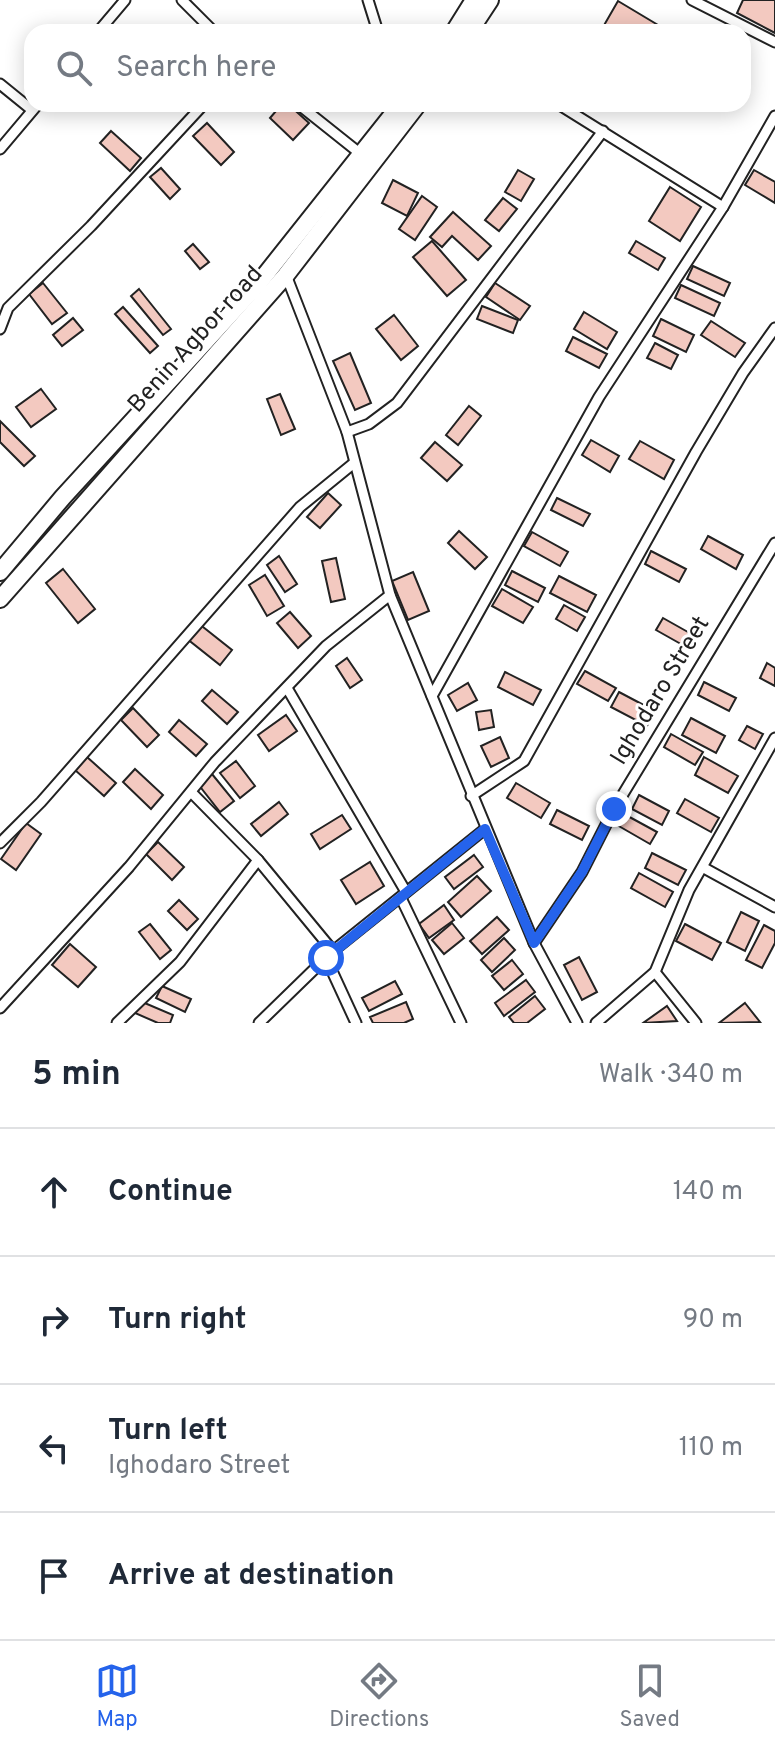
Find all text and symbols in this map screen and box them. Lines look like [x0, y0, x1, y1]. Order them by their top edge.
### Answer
search box [24, 24, 751, 112]
icon: search [52, 46, 96, 90]
text: Search here [116, 50, 276, 87]
street label: Benin Agbor road [122, 260, 270, 420]
street label: Ighodaro Street [605, 611, 717, 771]
route end [596, 791, 632, 827]
route start [308, 940, 344, 976]
text: 5 min [32, 1054, 121, 1097]
text: Walk · 340 m [599, 1059, 743, 1092]
icon: ahead [32, 1170, 76, 1214]
text: Continue [108, 1174, 233, 1211]
text: 140 m [673, 1176, 743, 1209]
icon: right [32, 1298, 76, 1342]
text: Turn right [108, 1302, 246, 1339]
text: 90 m [683, 1304, 743, 1337]
text: Turn left [108, 1413, 228, 1450]
icon: left [32, 1426, 76, 1470]
text: 110 m [679, 1432, 743, 1465]
text: Ighodaro Street [108, 1450, 290, 1483]
icon: arrive [32, 1554, 76, 1598]
text: Arrive at destination [108, 1558, 394, 1595]
tab: Map [95, 1659, 139, 1734]
tab: Directions [329, 1659, 429, 1734]
tab: Saved [619, 1659, 680, 1734]

